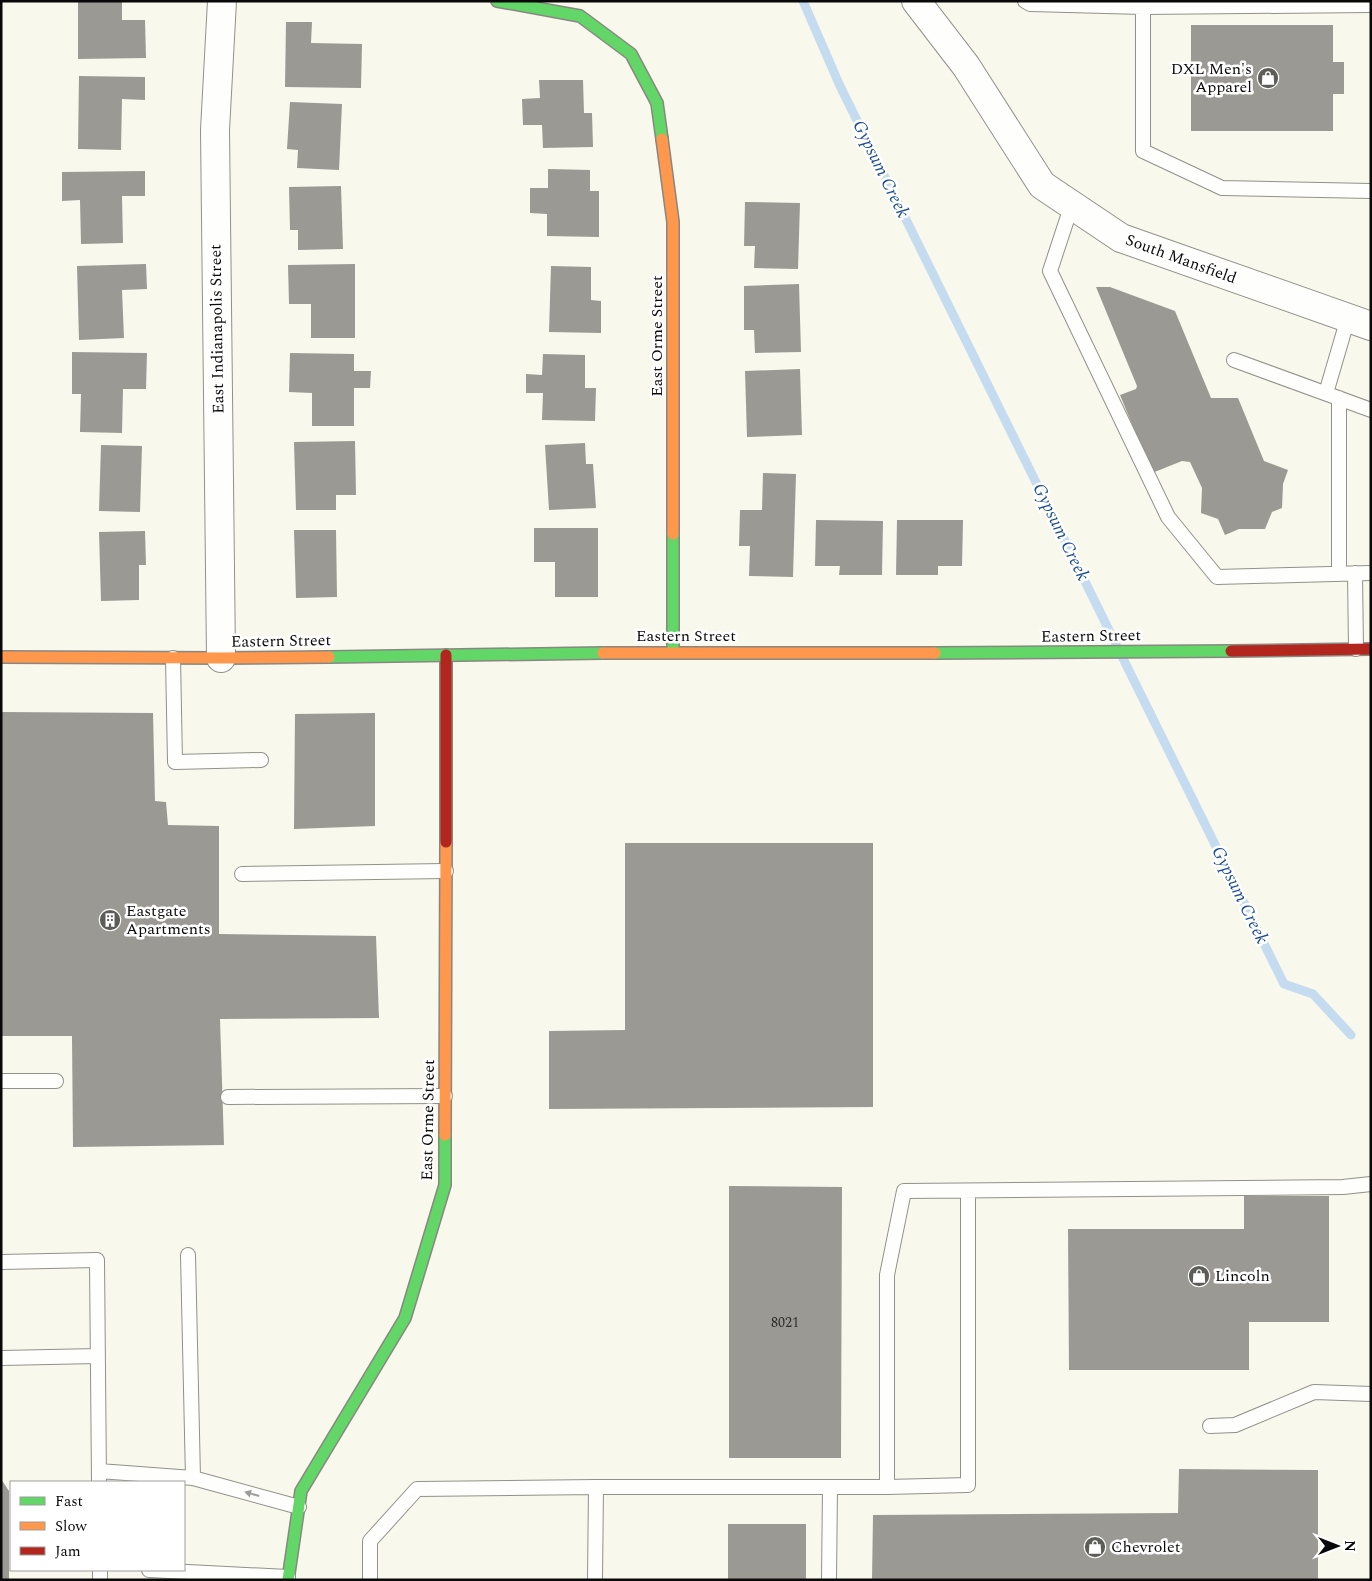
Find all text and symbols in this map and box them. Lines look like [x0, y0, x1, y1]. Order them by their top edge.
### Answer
place label: DXL Men's Apparel [1171, 57, 1252, 99]
shop icon: DXL Men's Apparel [1256, 66, 1280, 90]
water label: Gypsum Creek [846, 115, 917, 223]
street label: South Mansfield [1122, 228, 1240, 290]
street label: East Indianapolis Street [204, 244, 230, 414]
street label: East Orme Street [645, 275, 669, 397]
water label: Gypsum Creek [1026, 478, 1097, 586]
street label: Eastern Street [1041, 623, 1142, 649]
street label: Eastern Street [636, 624, 736, 648]
street label: Eastern Street [231, 628, 332, 654]
water label: Gypsum Creek [1205, 841, 1276, 949]
place label: Eastgate Apartments [126, 899, 211, 941]
building icon: Eastgate Apartments [98, 908, 122, 932]
street label: East Orme Street [415, 1059, 441, 1181]
shop icon: Lincoln [1187, 1264, 1211, 1288]
place label: Lincoln [1215, 1264, 1270, 1288]
house number: 8021 [771, 1312, 799, 1333]
legend [10, 1481, 185, 1571]
text: Fast [55, 1490, 83, 1513]
one-way arrow [244, 1490, 259, 1498]
text: Slow [55, 1515, 87, 1538]
north arrow [1312, 1521, 1362, 1571]
shop icon: Chevrolet [1083, 1535, 1107, 1559]
place label: Chevrolet [1111, 1535, 1181, 1559]
text: Jam [55, 1540, 81, 1563]
text: N [1339, 1540, 1360, 1552]

